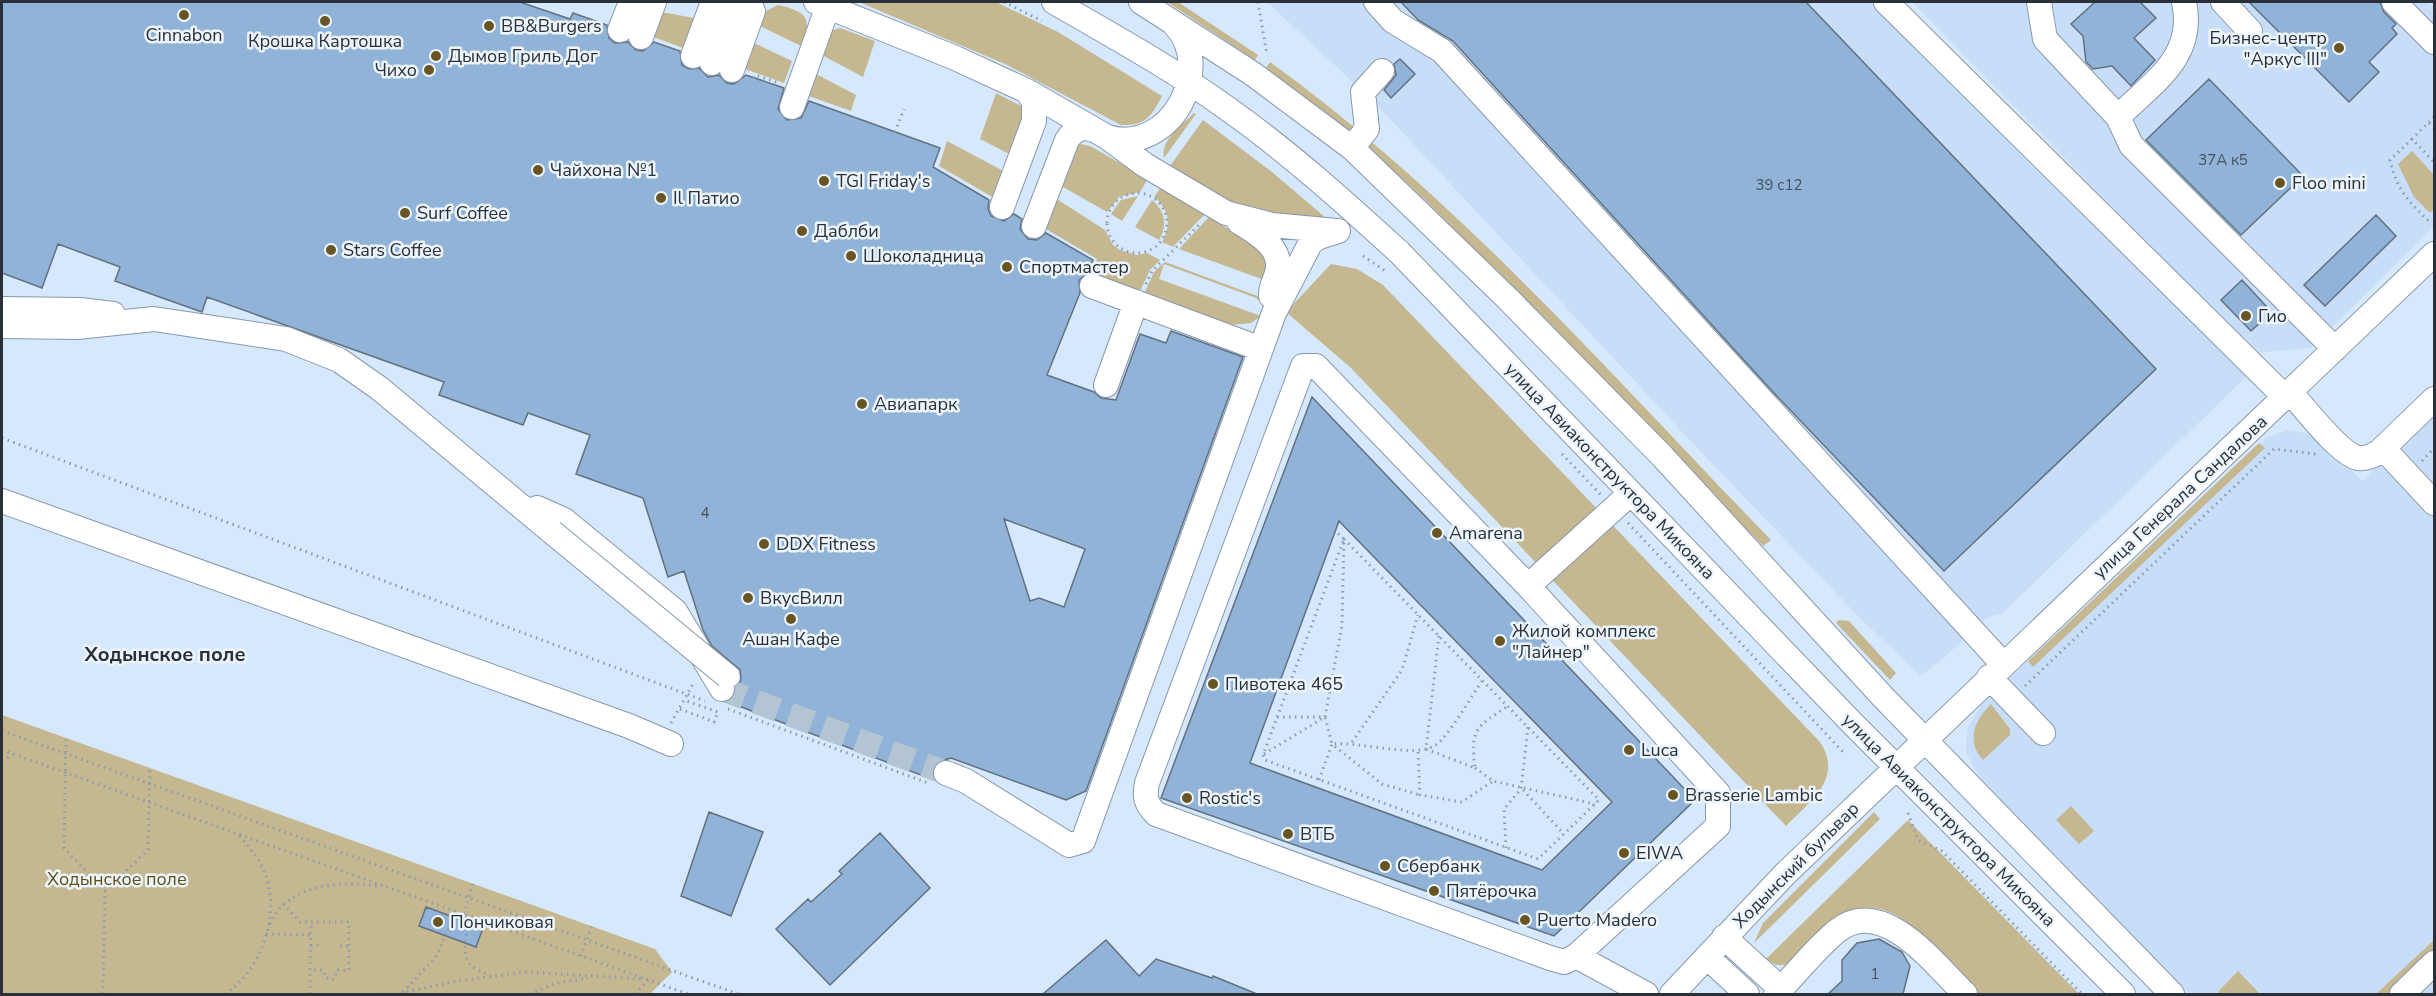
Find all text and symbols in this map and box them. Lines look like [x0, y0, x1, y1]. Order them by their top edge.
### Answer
marker: Cinnabon [177, 8, 191, 22]
marker: Крошка Картошка [318, 14, 332, 28]
place label: BB&Burgers [501, 14, 602, 38]
marker: BB&Burgers [482, 19, 496, 33]
place label: Cinnabon [145, 23, 223, 47]
place label: Бизнес-центр "Аркус III" [2209, 26, 2327, 71]
place label: Крошка Картошка [248, 29, 402, 53]
marker: Бизнес-центр "Аркус III" [2332, 41, 2346, 55]
place label: Дымов Гриль Дог [448, 44, 598, 68]
marker: Дымов Гриль Дог [429, 49, 443, 63]
place label: Чихо [375, 58, 417, 82]
marker: Чихо [422, 63, 436, 77]
house number: 37А к5 [2198, 150, 2248, 170]
place label: Чайхона №1 [550, 158, 657, 182]
marker: Чайхона №1 [531, 163, 545, 177]
place label: TGI Friday's [836, 169, 930, 193]
place label: Floo mini [2292, 171, 2366, 195]
marker: TGI Friday's [817, 174, 831, 188]
house number: 39 с12 [1756, 175, 1802, 195]
marker: Floo mini [2273, 176, 2287, 190]
place label: Il Патио [673, 186, 740, 210]
marker: Il Патио [654, 191, 668, 205]
place label: Surf Coffee [417, 201, 508, 225]
marker: Surf Coffee [398, 206, 412, 220]
place label: Даблби [814, 219, 879, 243]
marker: Даблби [795, 224, 809, 238]
place label: Stars Coffee [343, 238, 442, 262]
marker: Stars Coffee [324, 243, 338, 257]
place label: Шоколадница [863, 244, 984, 268]
marker: Шоколадница [844, 249, 858, 263]
place label: Спортмастер [1019, 255, 1129, 279]
marker: Спортмастер [1000, 260, 1014, 274]
place label: Гио [2258, 304, 2287, 328]
marker: Гио [2239, 309, 2253, 323]
street label: улица Авиаконструктора Микояна [1500, 357, 1720, 585]
place label: Авиапарк [874, 392, 958, 416]
marker: Авиапарк [855, 397, 869, 411]
street label: улица Генерала Сандалова [2088, 410, 2272, 584]
house number: 4 [700, 503, 710, 523]
place label: Amarena [1449, 521, 1523, 545]
marker: Amarena [1430, 526, 1444, 540]
place label: DDX Fitness [776, 532, 876, 556]
marker: DDX Fitness [757, 537, 771, 551]
place label: ВкусВилл [760, 586, 843, 610]
marker: ВкусВилл [741, 591, 755, 605]
marker: Ашан Кафе [784, 612, 798, 626]
place label: Жилой комплекс "Лайнер" [1512, 619, 1656, 664]
place label: Ашан Кафе [742, 627, 840, 651]
marker: Жилой комплекс "Лайнер" [1493, 634, 1507, 648]
district label: Ходынское поле [83, 641, 246, 668]
place label: Пивотека 465 [1225, 672, 1343, 696]
marker: Пивотека 465 [1206, 677, 1220, 691]
street label: улица Авиаконструктора Микояна [1837, 708, 2061, 932]
place label: Luca [1641, 738, 1679, 762]
marker: Luca [1622, 743, 1636, 757]
place label: Brasserie Lambic [1685, 783, 1823, 807]
place label: Rostic's [1199, 786, 1261, 810]
marker: Brasserie Lambic [1666, 788, 1680, 802]
marker: Rostic's [1180, 791, 1194, 805]
street label: Ходынский бульвар [1728, 797, 1864, 933]
place label: ВТБ [1300, 822, 1335, 846]
marker: ВТБ [1281, 827, 1295, 841]
place label: EIWA [1636, 841, 1683, 865]
marker: EIWA [1617, 846, 1631, 860]
place label: Сбербанк [1397, 854, 1480, 878]
marker: Сбербанк [1378, 859, 1392, 873]
park label: Ходынское поле [47, 867, 187, 891]
place label: Пятёрочка [1446, 879, 1537, 903]
marker: Пятёрочка [1427, 884, 1441, 898]
place label: Puerto Madero [1537, 908, 1657, 932]
place label: Пончиковая [450, 910, 554, 934]
marker: Puerto Madero [1518, 913, 1532, 927]
marker: Пончиковая [431, 915, 445, 929]
house number: 1 [1870, 964, 1880, 984]

